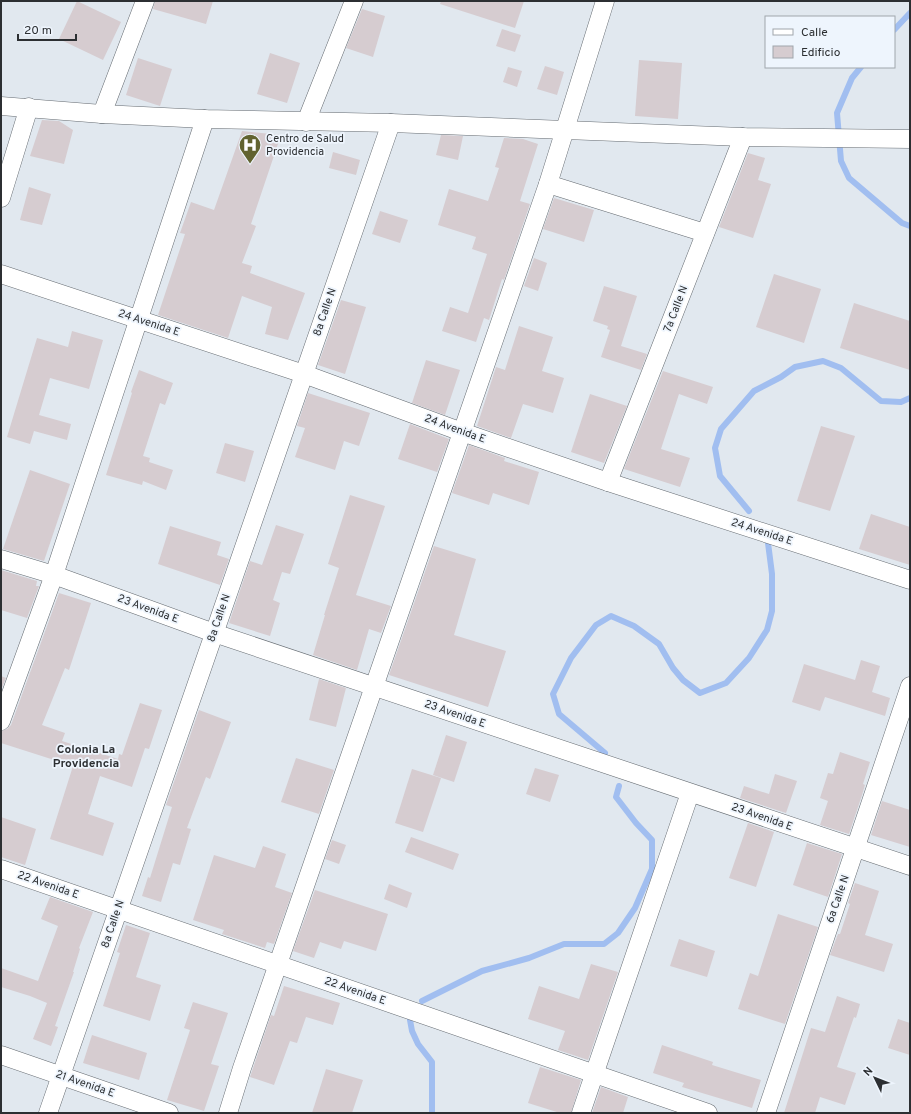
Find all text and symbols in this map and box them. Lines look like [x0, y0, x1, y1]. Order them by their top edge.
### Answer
scale bar [18, 16, 76, 42]
legend [765, 16, 895, 68]
text: 20 m [24, 23, 52, 39]
text: Calle [801, 25, 828, 41]
text: Edificio [801, 45, 841, 61]
hospital icon: Centro de Salud Providencia [237, 132, 263, 165]
place label: Centro de Salud Providencia [266, 132, 344, 159]
street label: 7a Calle N [661, 284, 691, 334]
street label: 8a Calle N [310, 286, 340, 338]
street label: 24 Avenida E [116, 306, 182, 340]
street label: 24 Avenida E [422, 411, 488, 447]
street label: 24 Avenida E [729, 515, 795, 549]
street label: 23 Avenida E [115, 591, 181, 627]
street label: 8a Calle N [204, 592, 234, 644]
street label: 23 Avenida E [422, 697, 488, 731]
district label: Colonia La Providencia [53, 742, 119, 772]
street label: 23 Avenida E [729, 800, 795, 834]
street label: 22 Avenida E [15, 868, 81, 902]
street label: 6a Calle N [823, 873, 853, 925]
street label: 8a Calle N [98, 898, 128, 950]
street label: 22 Avenida E [322, 974, 388, 1008]
north arrow [855, 1058, 895, 1098]
text: N [861, 1064, 876, 1080]
street label: 21 Avenida E [54, 1067, 116, 1101]

